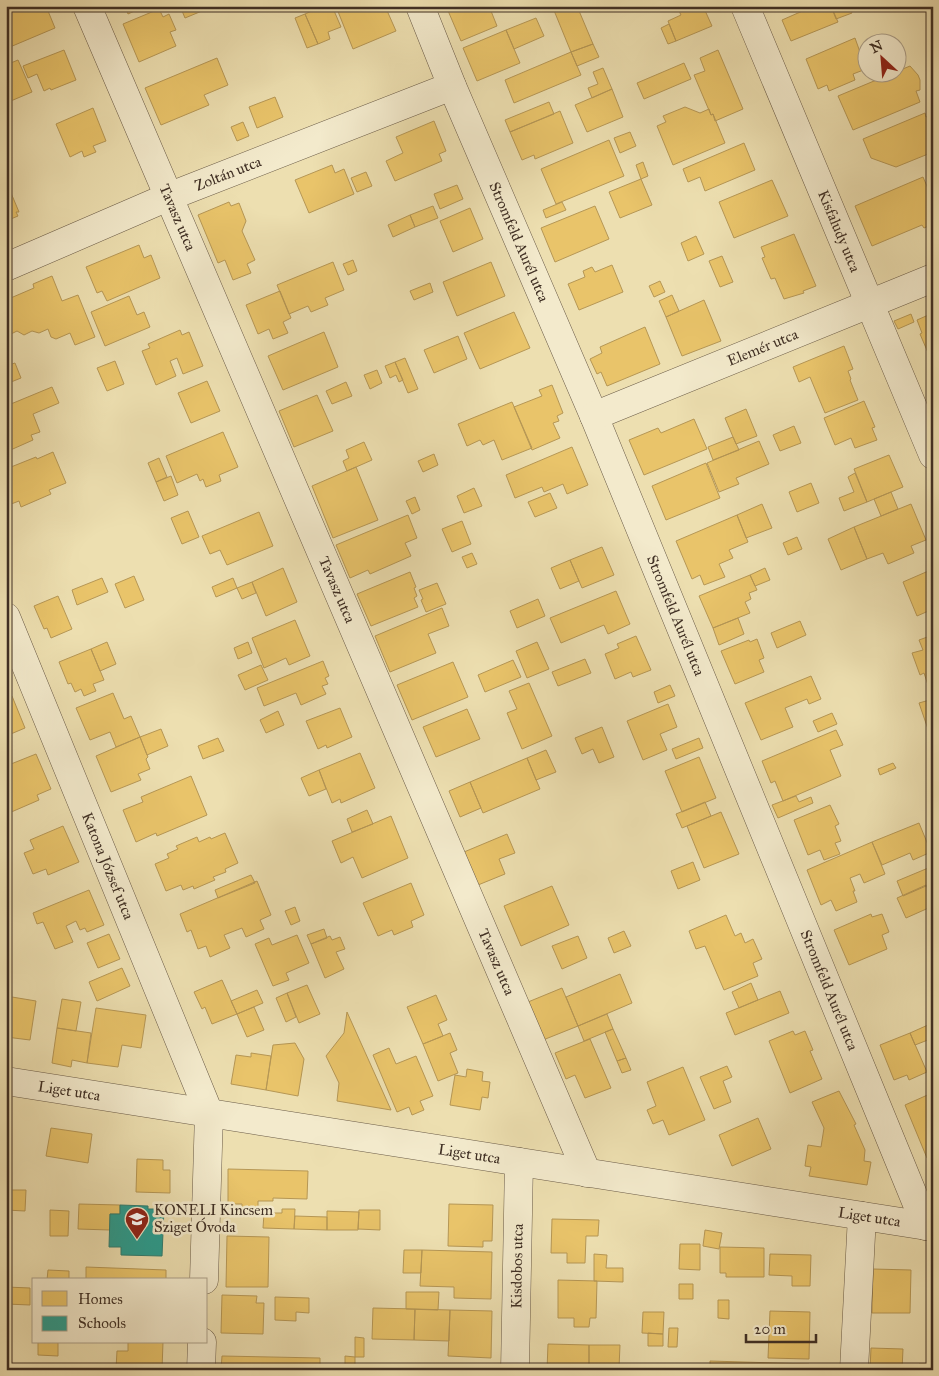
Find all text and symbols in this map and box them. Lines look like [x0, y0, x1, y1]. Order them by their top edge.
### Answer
north arrow [856, 32, 906, 82]
text: N [867, 36, 886, 57]
street label: Zoltán utca [192, 152, 265, 195]
street label: Stromfeld Aurél utca [485, 179, 553, 305]
street label: Tavasz utca [155, 181, 200, 254]
street label: Kisfaludy utca [814, 187, 865, 275]
street label: Elemér utca [725, 325, 801, 370]
street label: Stromfeld Aurél utca [643, 552, 709, 679]
street label: Tavasz utca [315, 554, 360, 626]
street label: Katona József utca [78, 810, 138, 923]
street label: Tavasz utca [474, 926, 519, 999]
street label: Stromfeld Aurél utca [797, 927, 862, 1054]
street label: Liget utca [37, 1077, 102, 1105]
street label: Liget utca [437, 1140, 502, 1168]
place label: KONELI Kincsem Sziget Óvoda [154, 1201, 274, 1236]
street label: Liget utca [837, 1203, 903, 1231]
school or university icon: KONELI Kincsem Sziget Óvoda [124, 1206, 150, 1240]
street label: Kisdobos utca [507, 1223, 527, 1309]
legend [32, 1278, 208, 1344]
text: Homes [78, 1290, 123, 1308]
scale bar [746, 1311, 816, 1343]
text: Schools [78, 1314, 126, 1332]
text: 20 m [754, 1320, 786, 1338]

